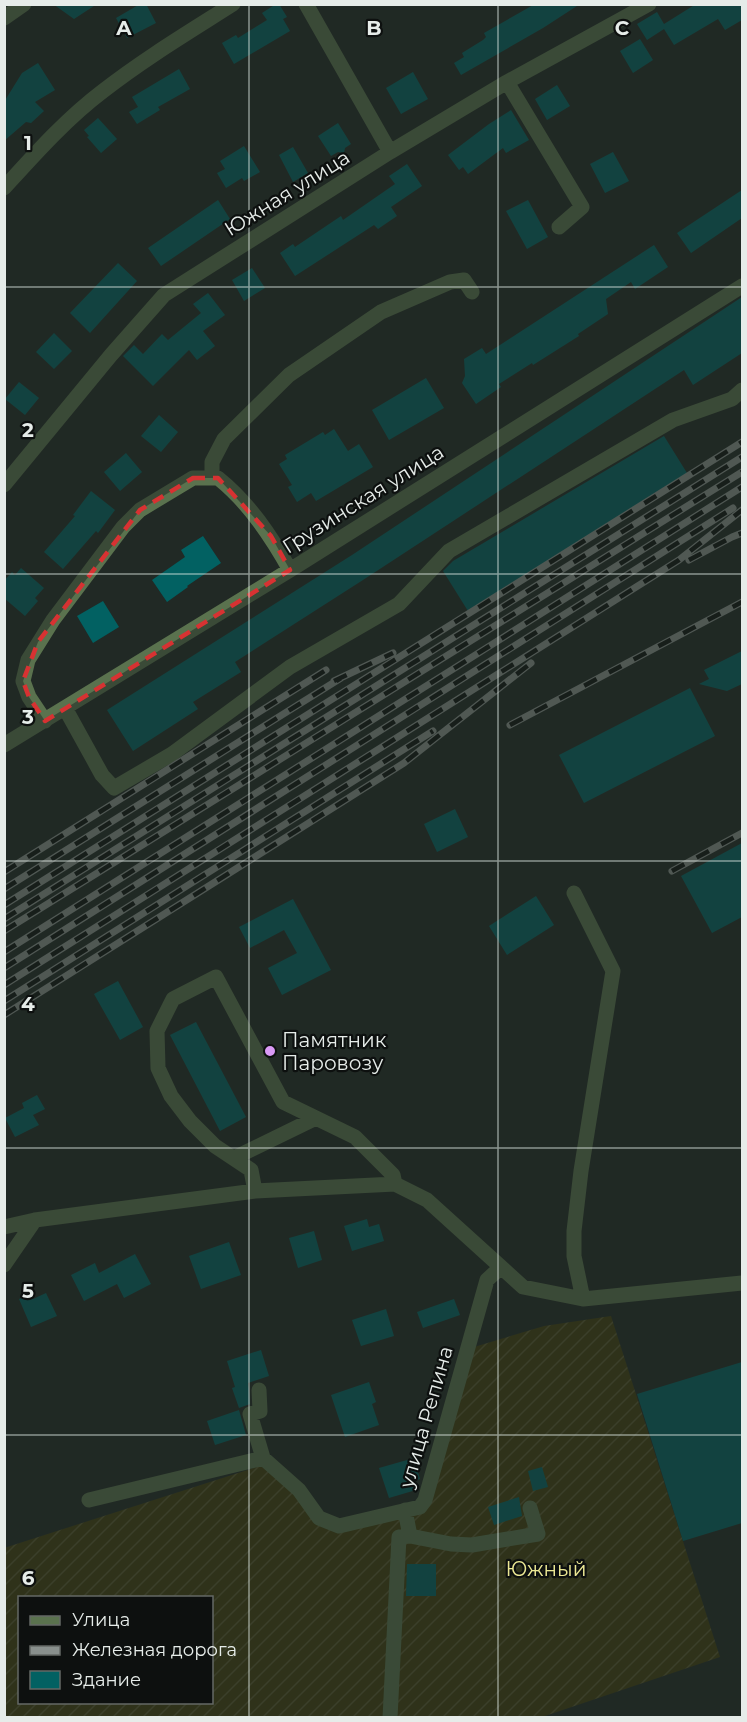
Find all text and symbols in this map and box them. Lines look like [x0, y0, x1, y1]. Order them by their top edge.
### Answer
text: A [115, 16, 132, 40]
text: B [366, 16, 382, 40]
text: C [615, 16, 630, 40]
text: 1 [24, 131, 32, 155]
street label: Южная улица [220, 145, 354, 241]
text: 2 [22, 418, 34, 442]
street label: Грузинская улица [278, 440, 448, 558]
text: 3 [21, 705, 34, 729]
text: 4 [21, 992, 35, 1016]
place label: Памятник Паровозу [282, 1028, 387, 1075]
marker: Памятник Паровозу [263, 1044, 277, 1058]
text: 5 [22, 1279, 34, 1303]
street label: улица Репина [394, 1343, 458, 1492]
park label: Южный [505, 1557, 587, 1581]
text: 6 [22, 1566, 35, 1590]
legend [18, 1596, 213, 1704]
text: Улица [72, 1609, 130, 1631]
text: Железная дорога [72, 1639, 237, 1661]
text: Здание [72, 1669, 141, 1691]

